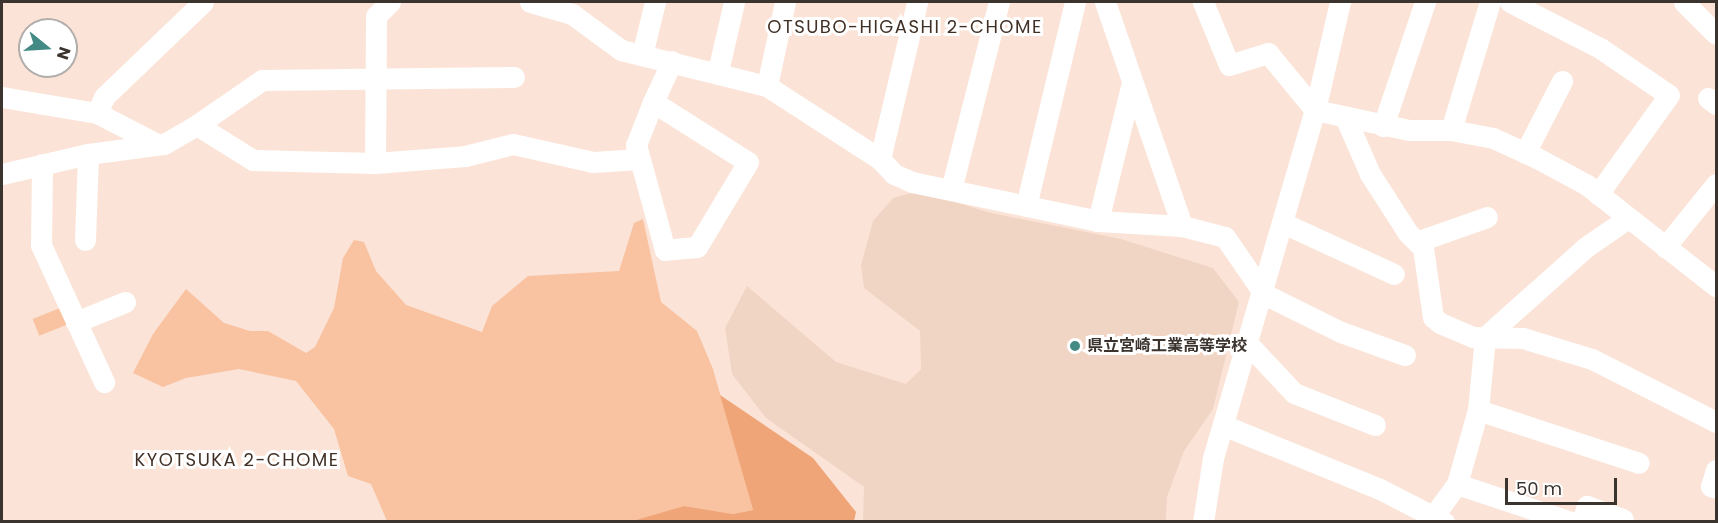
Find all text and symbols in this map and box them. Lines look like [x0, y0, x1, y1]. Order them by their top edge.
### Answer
district label: OTSUBO-HIGASHI 2-CHOME [767, 16, 1043, 38]
north arrow [18, 18, 78, 78]
text: N [51, 44, 76, 62]
place label: 県立宮崎工業高等学校 [1087, 336, 1247, 356]
marker: 県立宮崎工業高等学校 [1068, 339, 1082, 353]
district label: KYOTSUKA 2-CHOME [134, 449, 340, 471]
scale bar [1508, 466, 1620, 504]
text: 50 m [1516, 476, 1562, 501]

